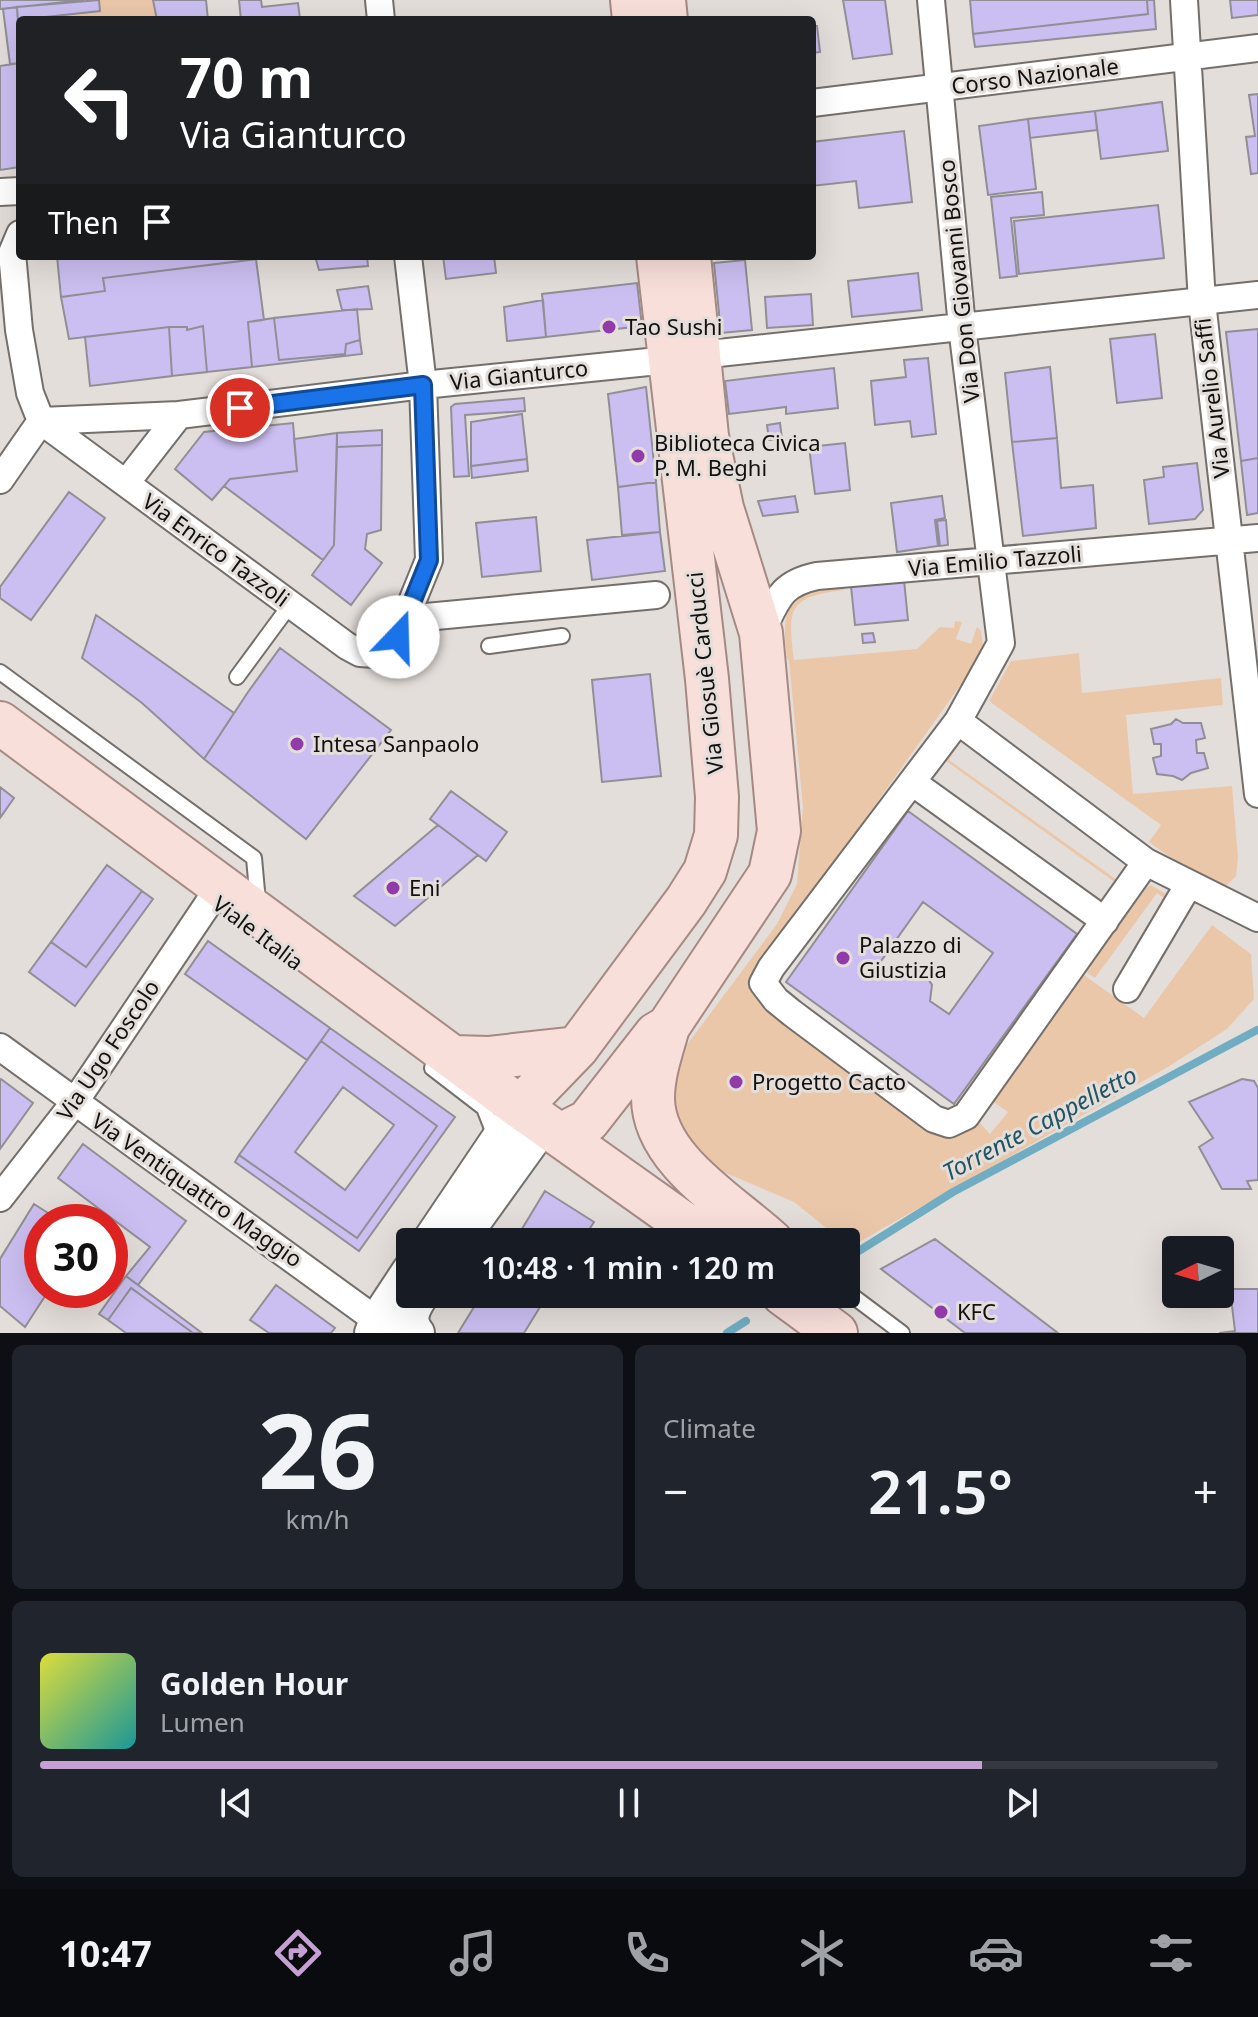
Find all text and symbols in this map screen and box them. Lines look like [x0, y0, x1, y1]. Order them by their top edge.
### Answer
text: 70 m [180, 38, 313, 114]
icon: left [48, 48, 152, 152]
street label: Corso Nazionale [950, 50, 1120, 100]
text: Via Gianturco [180, 110, 407, 159]
street label: Via Don Giovanni Bosco [930, 158, 986, 404]
icon: arrive [135, 200, 179, 244]
text: Then [48, 202, 119, 243]
place label: Tao Sushi [625, 311, 722, 341]
street label: Via Aurelio Saffi [1186, 316, 1236, 480]
marker: Tao Sushi [600, 318, 618, 336]
street label: Via Gianturco [448, 352, 589, 396]
pin [206, 374, 274, 442]
icon: arrive [218, 386, 262, 430]
place label: Biblioteca Civica P. M. Beghi [654, 427, 820, 482]
marker: Biblioteca Civica P. M. Beghi [629, 447, 647, 465]
street label: Via Enrico Tazzoli [137, 486, 296, 613]
street label: Via Emilio Tazzoli [907, 537, 1083, 583]
street label: Via Giosuè Carducci [678, 571, 730, 776]
position arrow [356, 595, 440, 679]
place label: Intesa Sanpaolo [313, 728, 479, 758]
marker: Intesa Sanpaolo [288, 735, 306, 753]
place label: Eni [409, 872, 441, 902]
marker: Eni [384, 879, 402, 897]
street label: Viale Italia [207, 888, 310, 976]
place label: Palazzo di Giustizia [859, 929, 962, 984]
marker: Palazzo di Giustizia [834, 949, 852, 967]
street label: Via Ugo Foscolo [49, 973, 165, 1126]
water label: Torrente Cappelletto [936, 1057, 1142, 1188]
place label: Progetto Cacto [752, 1066, 906, 1096]
marker: Progetto Cacto [727, 1073, 745, 1091]
street label: Via Ventiquattro Maggio [86, 1105, 309, 1273]
speed limit sign: 30 [24, 1204, 128, 1308]
north arrow [1162, 1236, 1234, 1308]
map controls [1162, 1236, 1234, 1308]
text: 10:48 · 1 min · 120 m [481, 1247, 775, 1288]
place label: KFC [957, 1296, 996, 1326]
marker: KFC [932, 1303, 950, 1321]
text: 26 [258, 1378, 377, 1519]
text: Climate [663, 1410, 756, 1446]
text: 21.5° [868, 1450, 1013, 1532]
text: − [663, 1461, 688, 1521]
text: + [1193, 1461, 1218, 1521]
text: km/h [286, 1501, 349, 1537]
text: Golden Hour [160, 1663, 348, 1704]
text: Lumen [160, 1704, 245, 1740]
icon: previous [214, 1781, 258, 1825]
icon: pause [607, 1781, 651, 1825]
icon: next [1000, 1781, 1044, 1825]
icon: directions [270, 1925, 326, 1981]
icon: music [445, 1925, 501, 1981]
icon: phone [619, 1925, 675, 1981]
icon: climate [794, 1925, 850, 1981]
icon: car [968, 1925, 1024, 1981]
icon: filters [1143, 1925, 1199, 1981]
text: 10:47 [59, 1929, 152, 1978]

